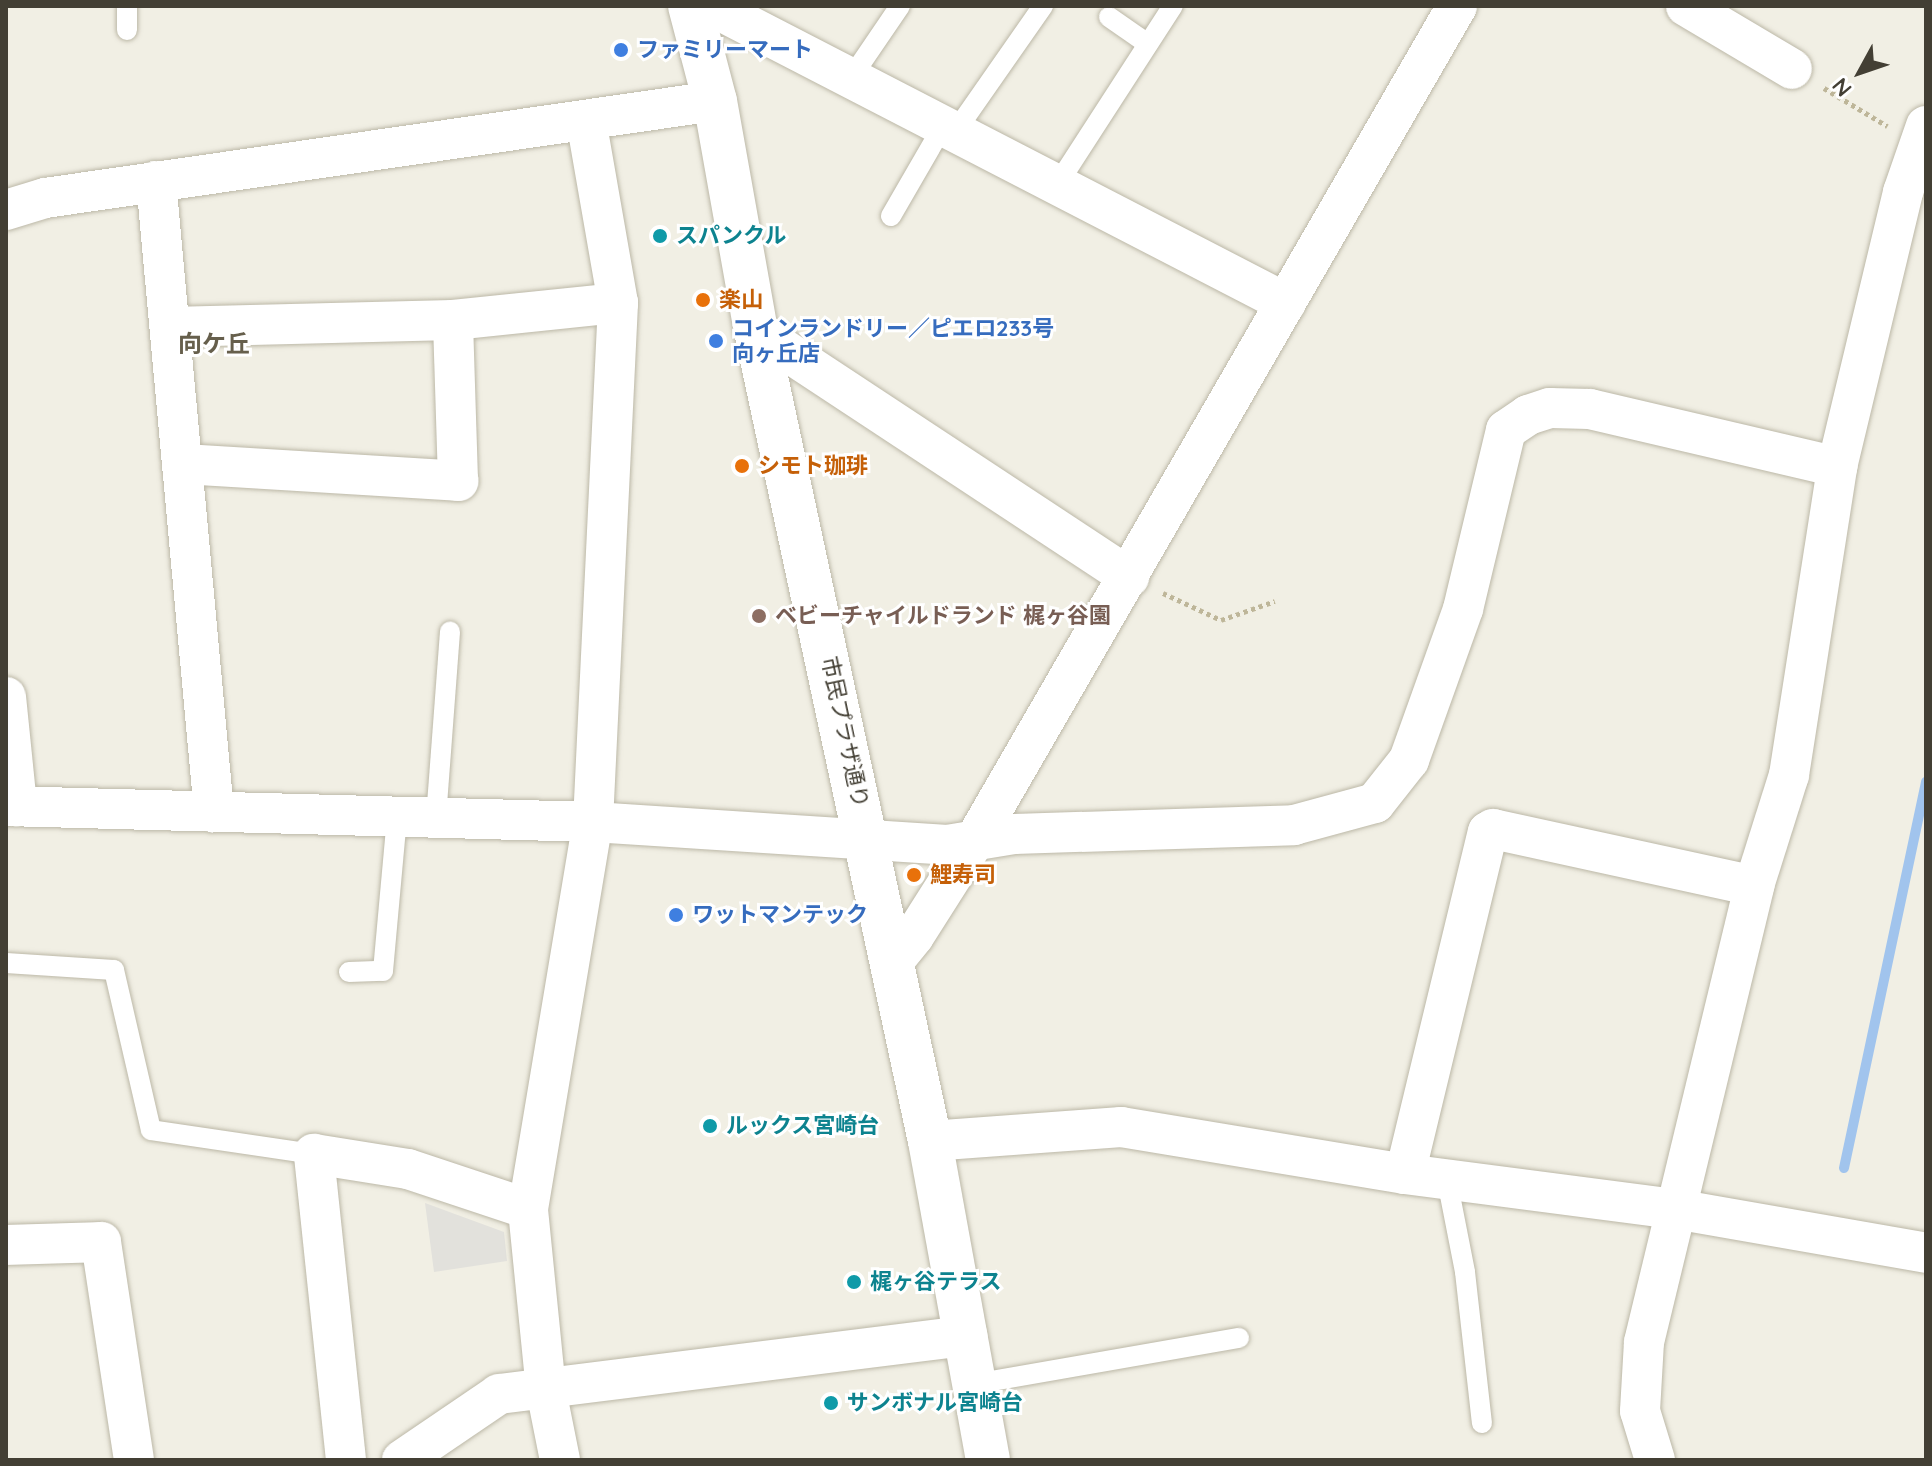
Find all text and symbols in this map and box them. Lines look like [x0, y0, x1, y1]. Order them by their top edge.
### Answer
north arrow [1820, 32, 1900, 112]
place label: ファミリーマート [637, 37, 813, 63]
marker: ファミリーマート [612, 41, 630, 59]
text: N [1826, 72, 1858, 103]
place label: スパンクル [676, 223, 786, 249]
marker: スパンクル [651, 227, 669, 245]
place label: 楽山 [719, 287, 763, 313]
marker: 楽山 [694, 291, 712, 309]
place label: コインランドリー／ピエロ233号 向ヶ丘店 [732, 315, 1054, 366]
district label: 向ケ丘 [178, 330, 250, 358]
marker: コインランドリー／ピエロ233号 向ヶ丘店 [707, 332, 725, 350]
place label: シモト珈琲 [758, 453, 868, 479]
marker: シモト珈琲 [733, 457, 751, 475]
place label: ベビーチャイルドランド 梶ヶ谷園 [775, 603, 1111, 629]
marker: ベビーチャイルドランド 梶ヶ谷園 [750, 607, 768, 625]
street label: 市民プラザ通り [816, 654, 874, 810]
place label: 鯉寿司 [930, 862, 996, 888]
marker: 鯉寿司 [905, 866, 923, 884]
place label: ワットマンテック [692, 902, 868, 928]
marker: ワットマンテック [667, 906, 685, 924]
place label: ルックス宮崎台 [726, 1113, 880, 1139]
marker: ルックス宮崎台 [701, 1117, 719, 1135]
place label: 梶ヶ谷テラス [870, 1269, 1002, 1295]
marker: 梶ヶ谷テラス [845, 1273, 863, 1291]
place label: サンボナル宮崎台 [847, 1390, 1023, 1416]
marker: サンボナル宮崎台 [822, 1394, 840, 1412]

